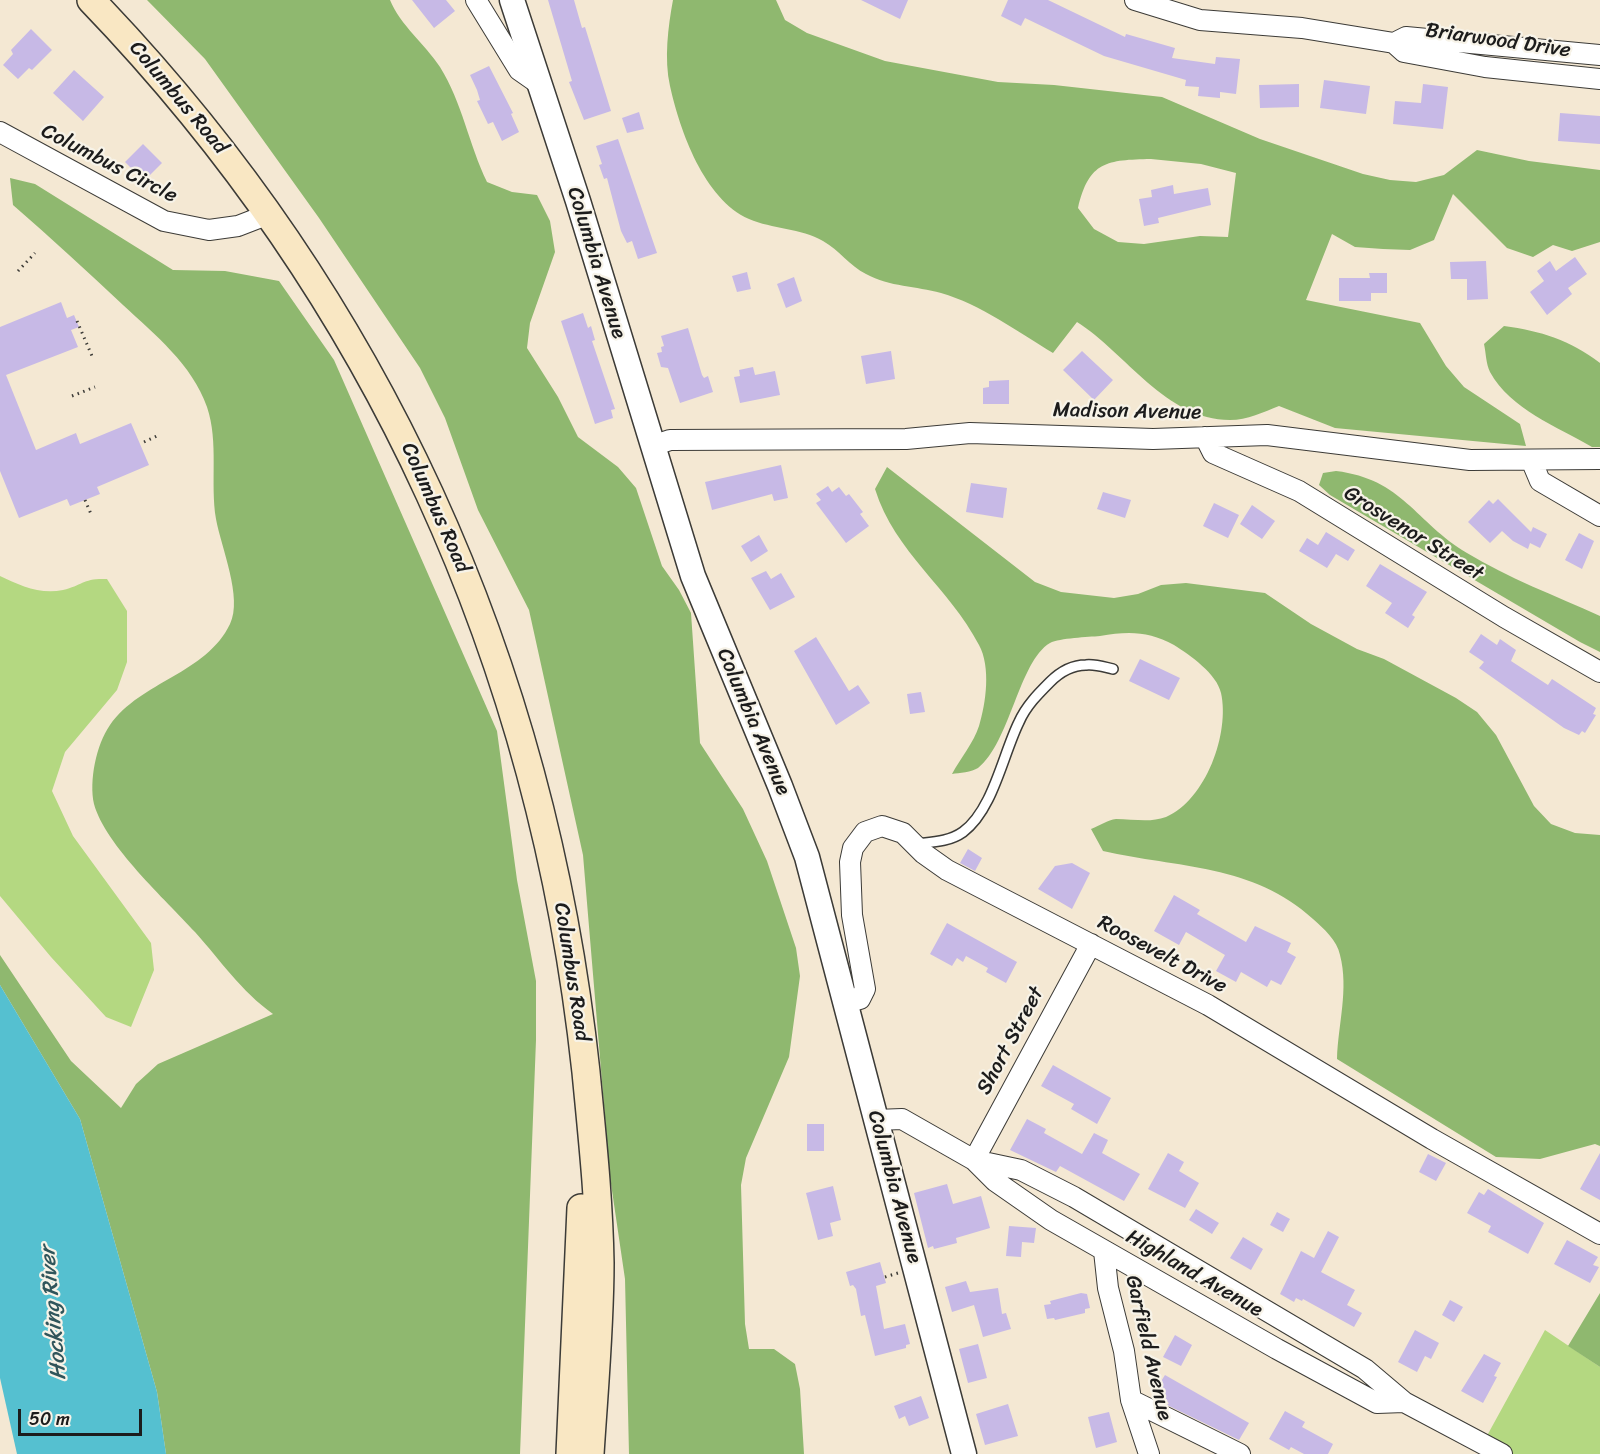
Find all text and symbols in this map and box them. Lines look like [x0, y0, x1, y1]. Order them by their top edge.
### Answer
street label: Briarwood Drive [1424, 18, 1572, 64]
street label: Columbus Road [123, 36, 233, 160]
street label: Columbus Circle [37, 119, 181, 209]
street label: Columbia Avenue [561, 184, 631, 342]
street label: Madison Avenue [1053, 398, 1201, 426]
street label: Columbus Road [395, 439, 475, 577]
street label: Grosvenor Street [1339, 481, 1487, 587]
street label: Columbia Avenue [711, 645, 795, 799]
street label: Columbus Road [548, 901, 594, 1043]
street label: Roosevelt Drive [1093, 910, 1231, 1000]
street label: Short Street [972, 983, 1050, 1099]
street label: Columbia Avenue [861, 1108, 927, 1266]
street label: Highland Avenue [1121, 1225, 1267, 1323]
water label: Hocking River [35, 1245, 73, 1381]
street label: Garfield Avenue [1119, 1273, 1177, 1423]
scale bar [21, 1397, 146, 1435]
text: 50 m [29, 1403, 70, 1435]

